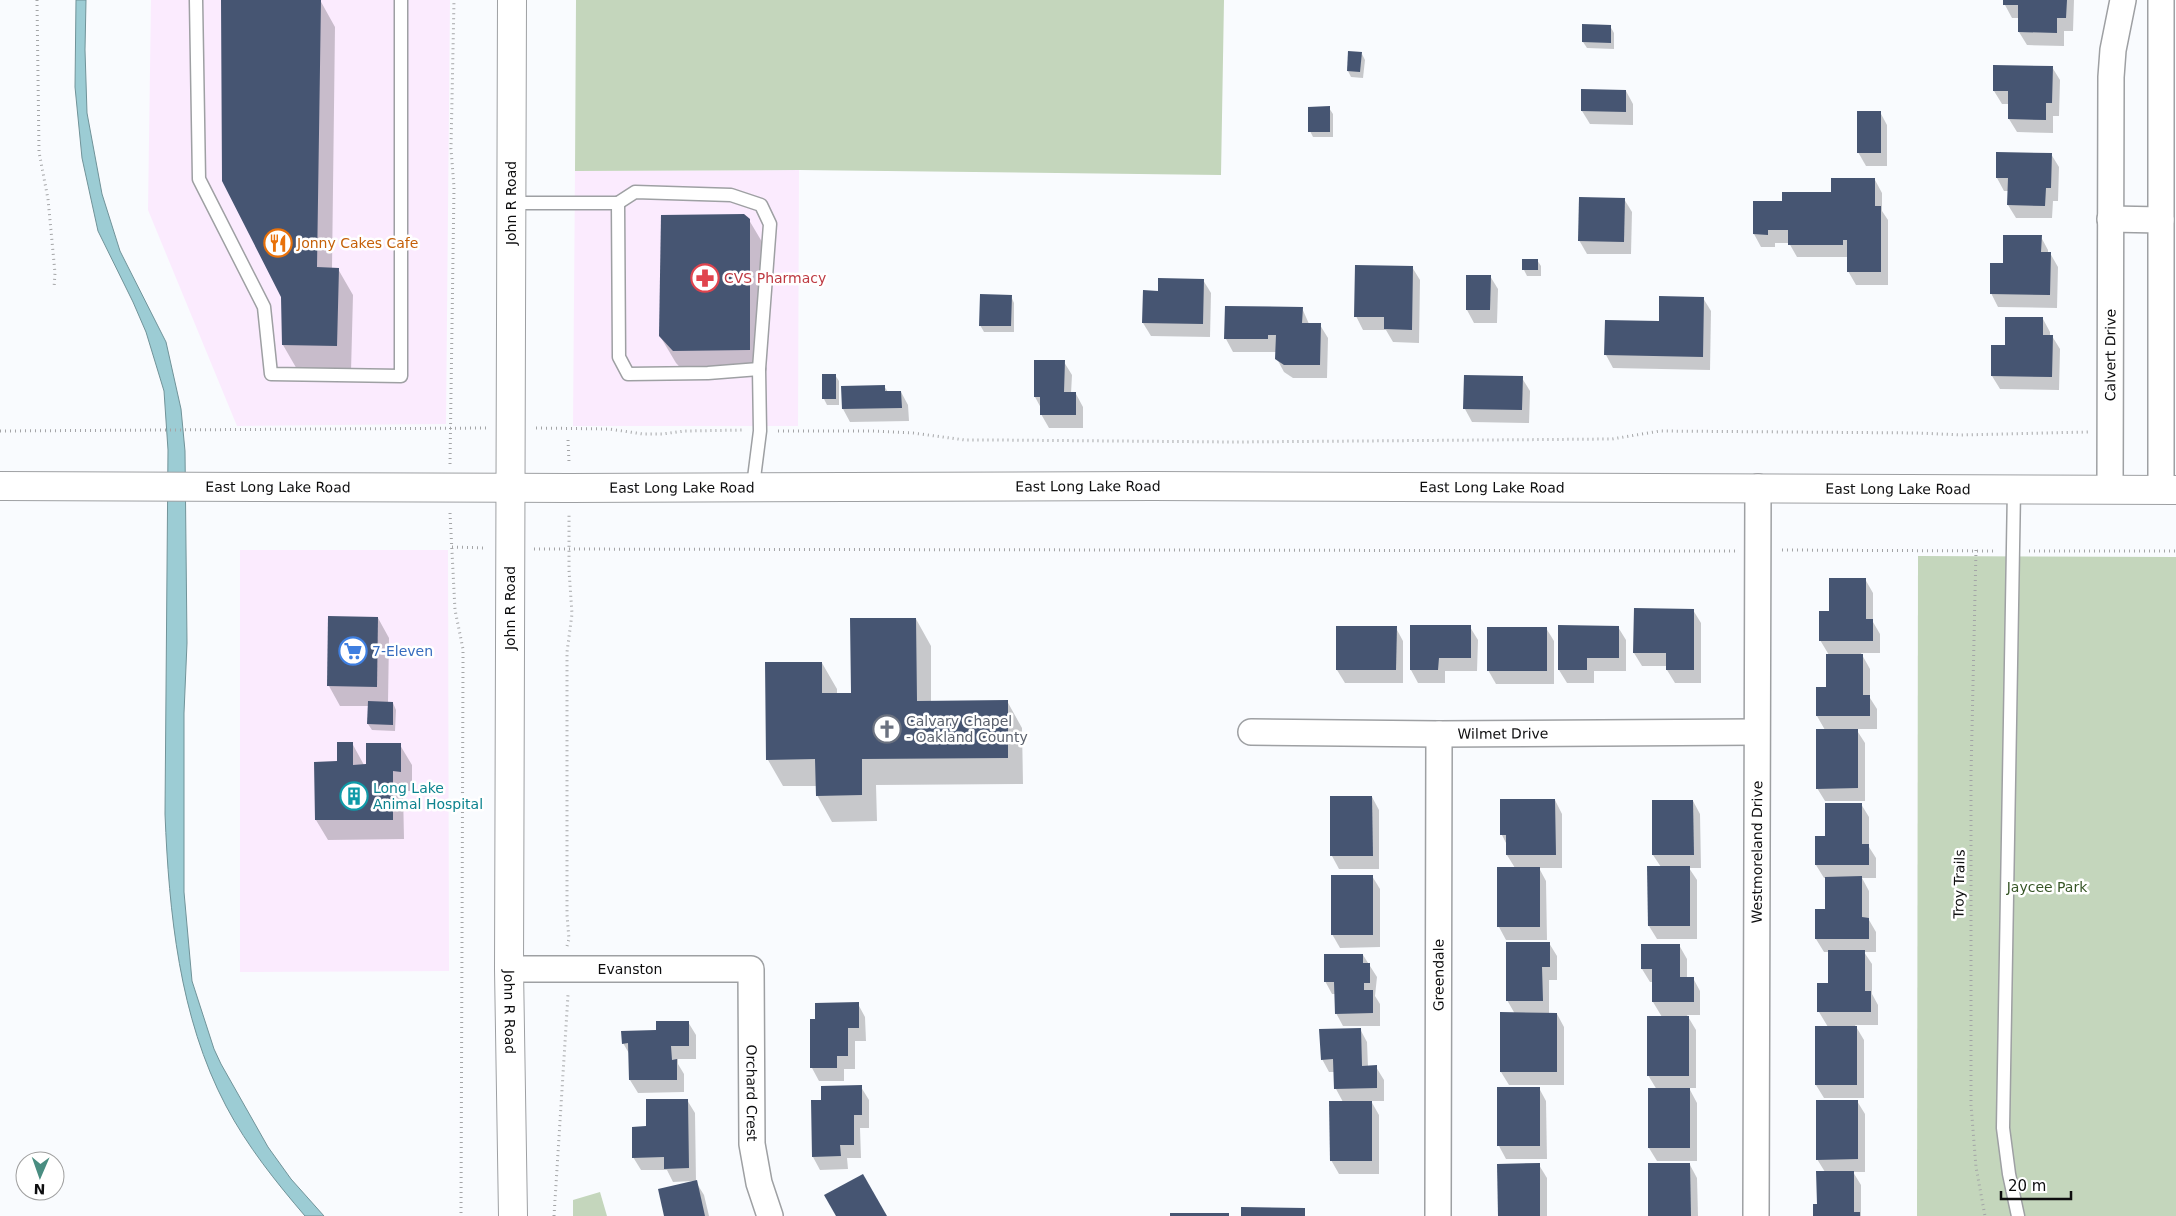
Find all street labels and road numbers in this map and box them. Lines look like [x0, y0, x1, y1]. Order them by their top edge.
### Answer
street label: John R Road [503, 161, 519, 246]
street label: Calvert Drive [2102, 309, 2118, 401]
street label: East Long Lake Road [1015, 478, 1161, 494]
street label: East Long Lake Road [205, 479, 351, 495]
street label: East Long Lake Road [609, 479, 755, 496]
street label: East Long Lake Road [1419, 479, 1565, 496]
street label: East Long Lake Road [1825, 481, 1971, 497]
street label: John R Road [502, 566, 518, 651]
street label: Wilmet Drive [1457, 725, 1548, 742]
street label: Westmoreland Drive [1749, 781, 1765, 923]
street label: Troy Trails [1950, 849, 1968, 920]
street label: Greendale [1430, 939, 1447, 1011]
street label: Evanston [598, 961, 662, 977]
street label: John R Road [501, 969, 518, 1054]
street label: Orchard Crest [743, 1044, 760, 1142]

